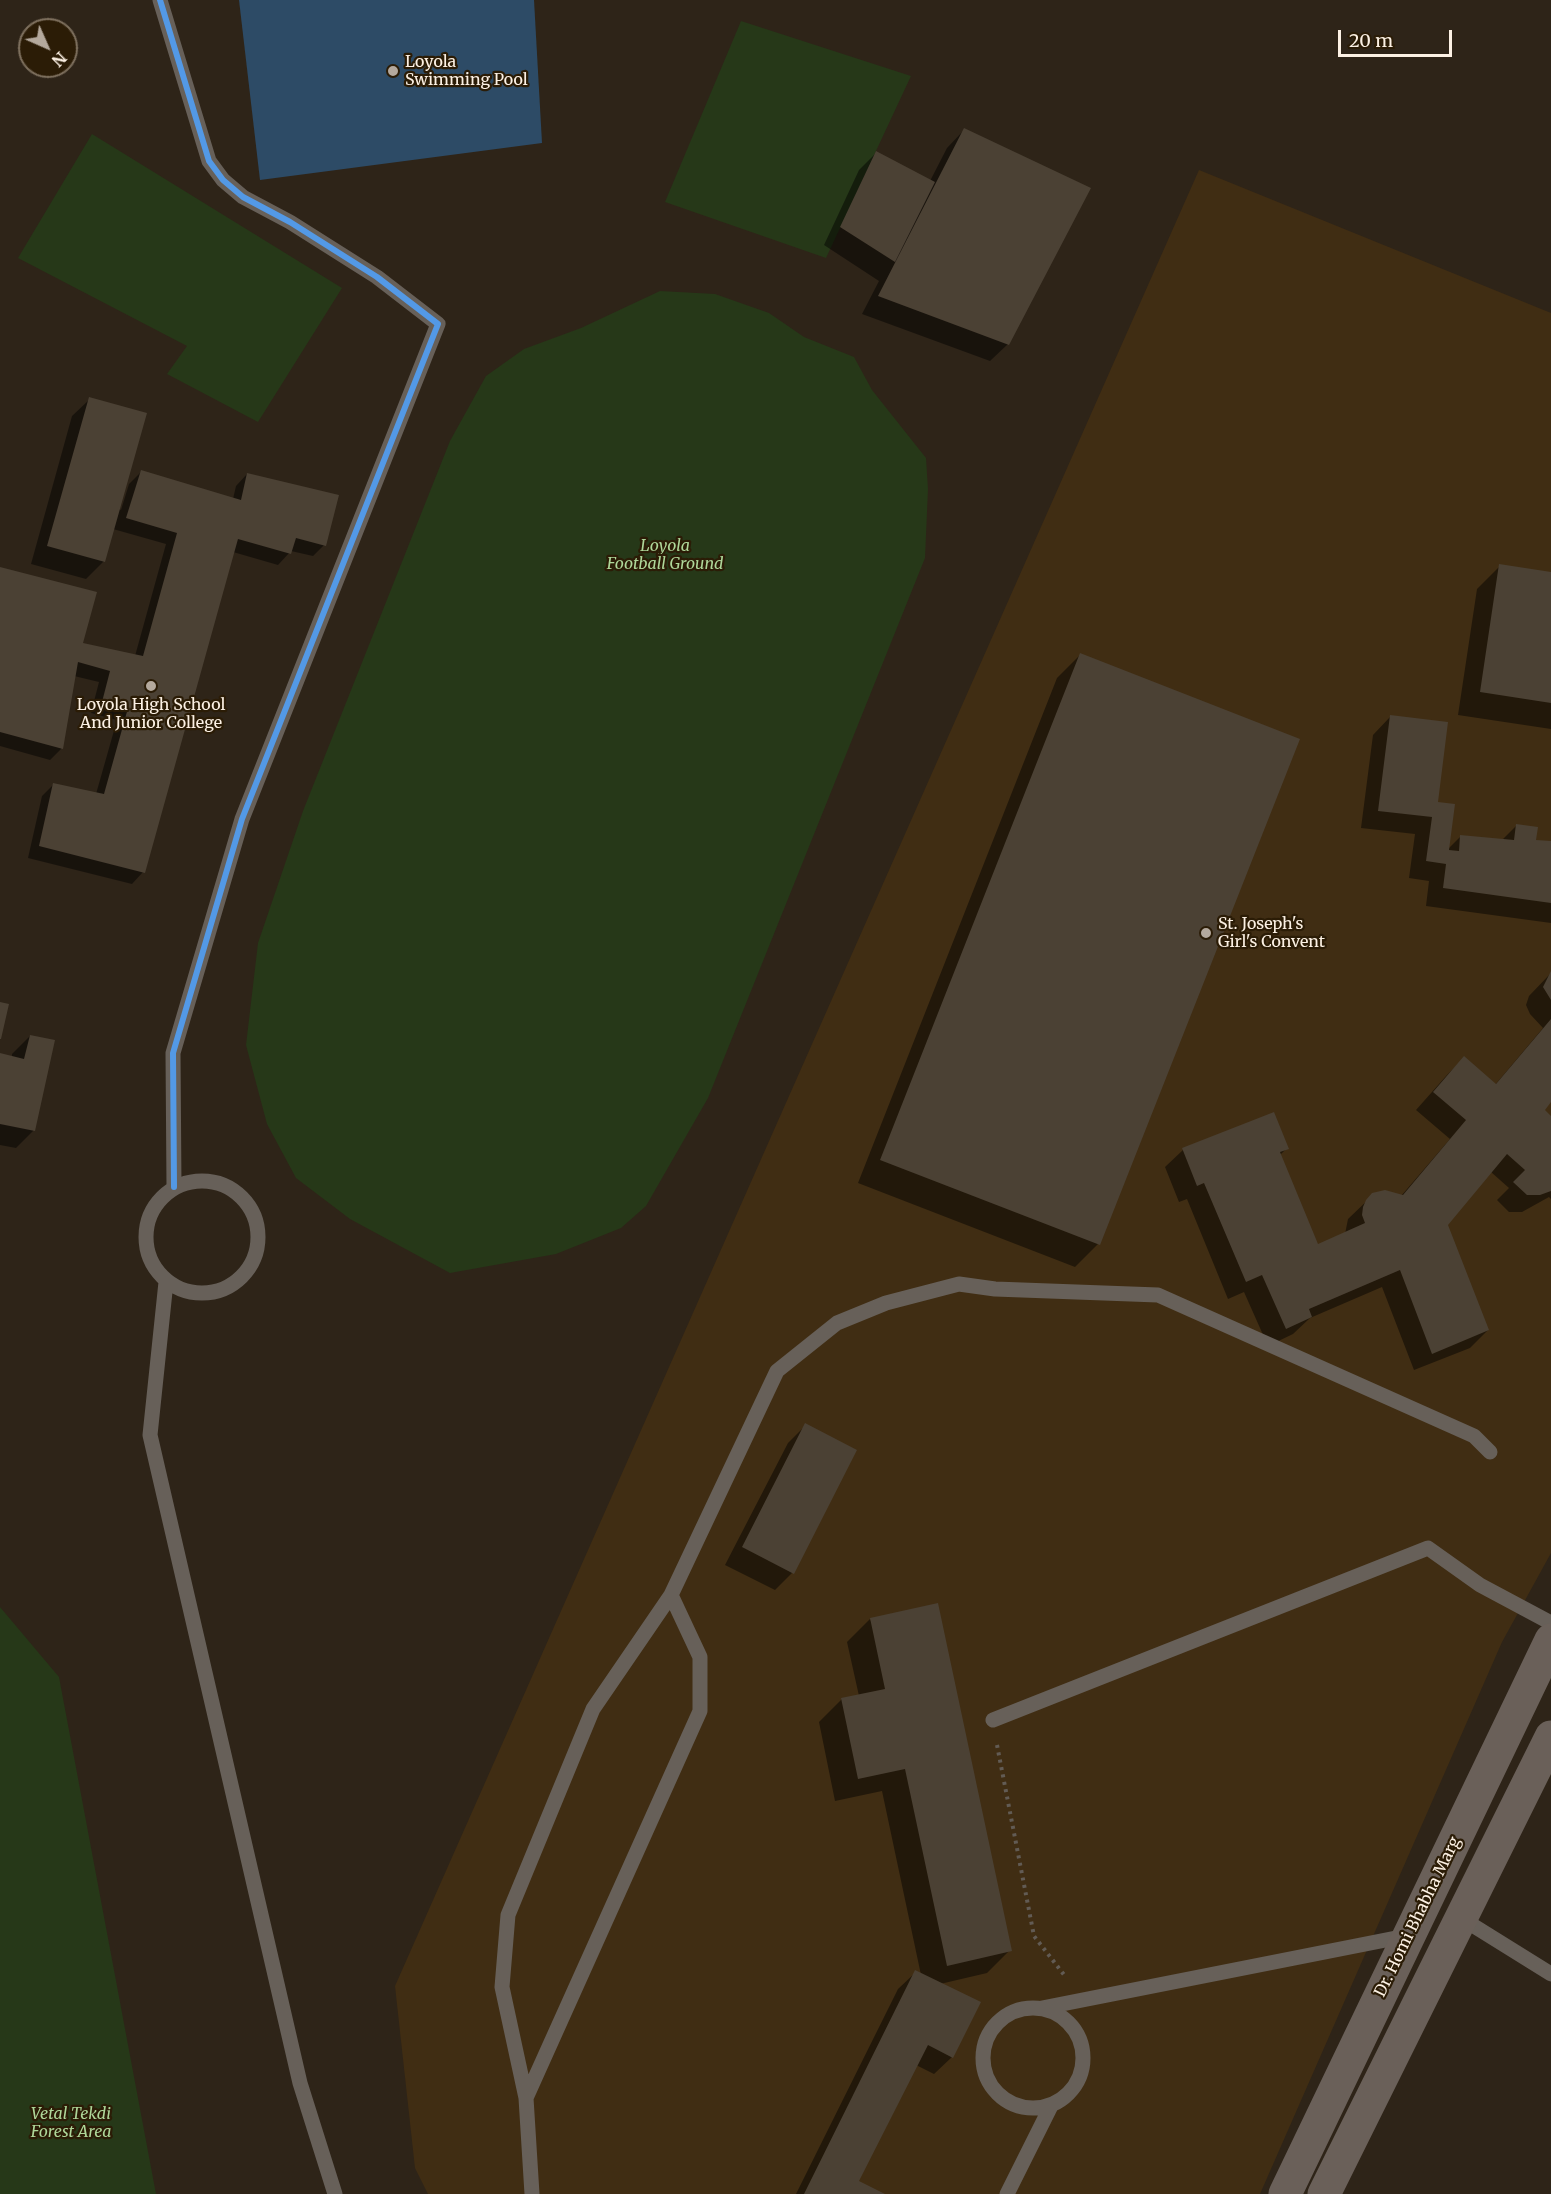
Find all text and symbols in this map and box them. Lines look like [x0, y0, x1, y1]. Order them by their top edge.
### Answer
north arrow [18, 18, 78, 78]
scale bar [1341, 18, 1455, 56]
text: 20 m [1349, 29, 1393, 52]
text: N [48, 48, 71, 71]
place label: Loyola Swimming Pool [405, 52, 528, 90]
marker: Loyola Swimming Pool [386, 64, 400, 78]
park label: Loyola Football Ground [607, 536, 723, 574]
marker: Loyola High School And Junior College [144, 679, 158, 693]
place label: Loyola High School And Junior College [77, 695, 225, 733]
place label: St. Joseph's Girl's Convent [1218, 914, 1325, 952]
marker: St. Joseph's Girl's Convent [1199, 926, 1213, 940]
street label: Dr. Homi Bhabha Marg [1371, 1834, 1465, 2000]
park label: Vetal Tekdi Forest Area [31, 2104, 111, 2142]

